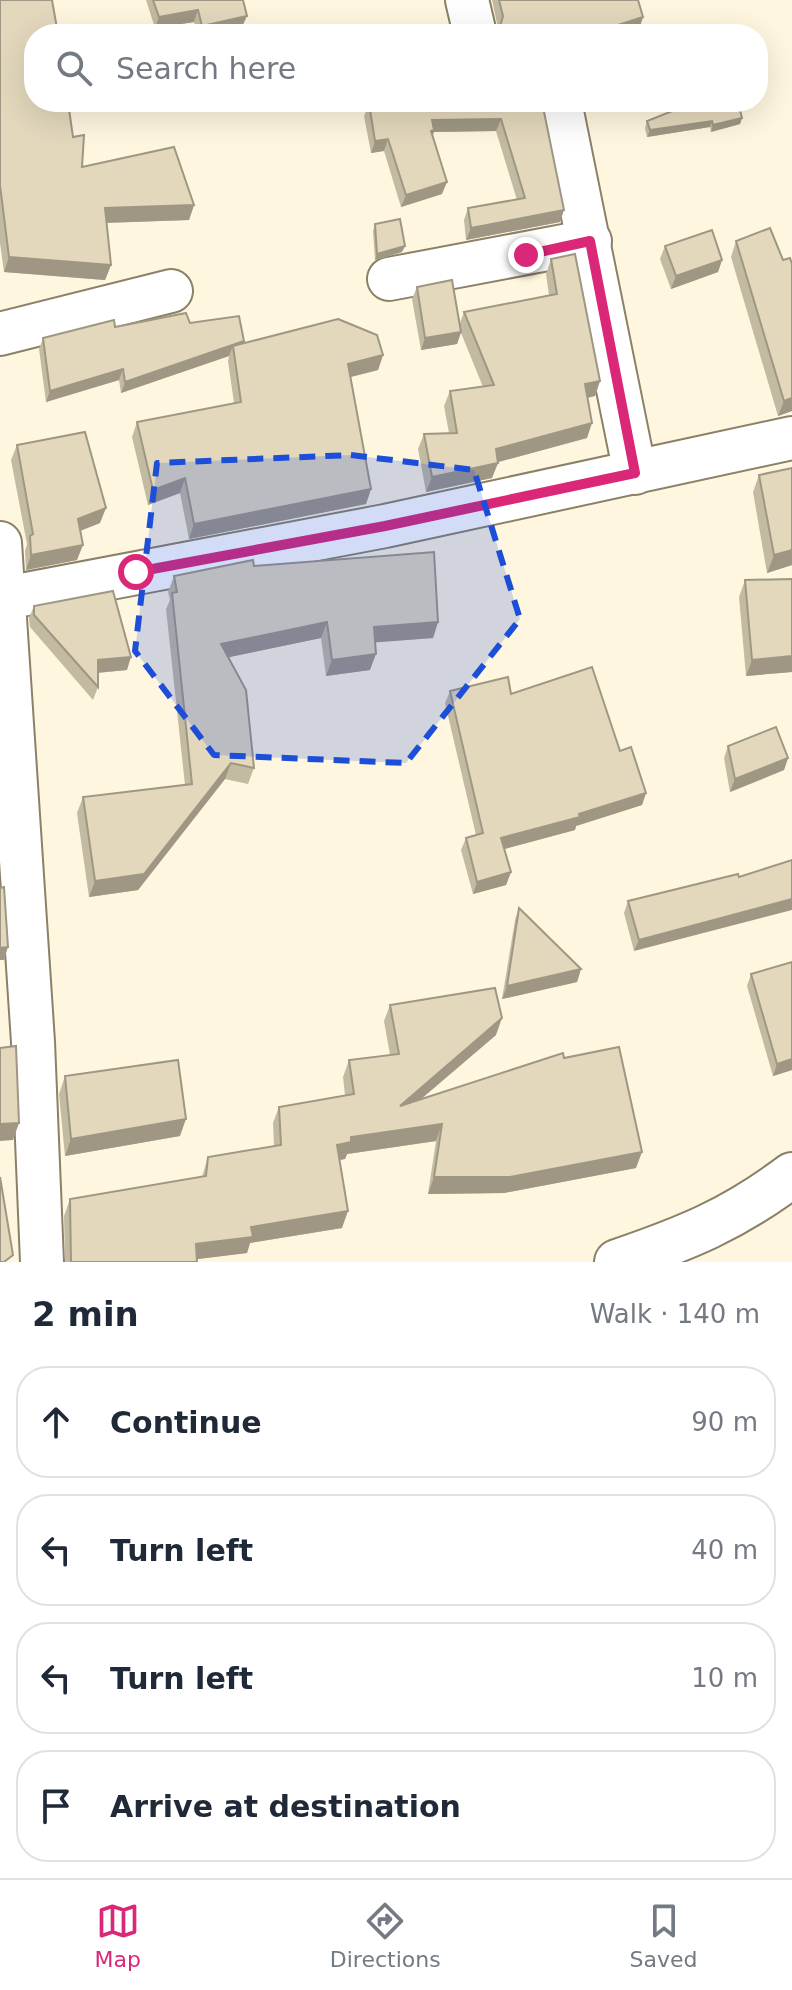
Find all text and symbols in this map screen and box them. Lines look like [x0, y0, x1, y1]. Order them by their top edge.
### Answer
search box [24, 24, 768, 112]
icon: search [52, 46, 96, 90]
text: Search here [116, 51, 296, 86]
route end [508, 237, 544, 273]
route start [118, 554, 154, 590]
text: 2 min [32, 1294, 139, 1334]
text: Walk · 140 m [590, 1299, 760, 1329]
icon: ahead [34, 1400, 78, 1444]
text: Continue [110, 1405, 262, 1440]
text: 90 m [691, 1407, 758, 1437]
icon: left [34, 1528, 78, 1572]
text: Turn left [110, 1533, 253, 1568]
text: 40 m [691, 1535, 758, 1565]
icon: left [34, 1656, 78, 1700]
text: Turn left [110, 1661, 253, 1696]
text: 10 m [691, 1663, 758, 1693]
icon: arrive [34, 1784, 78, 1828]
text: Arrive at destination [110, 1789, 461, 1824]
tab: Map [94, 1899, 141, 1972]
tab: Directions [330, 1899, 441, 1972]
tab: Saved [630, 1899, 698, 1972]

